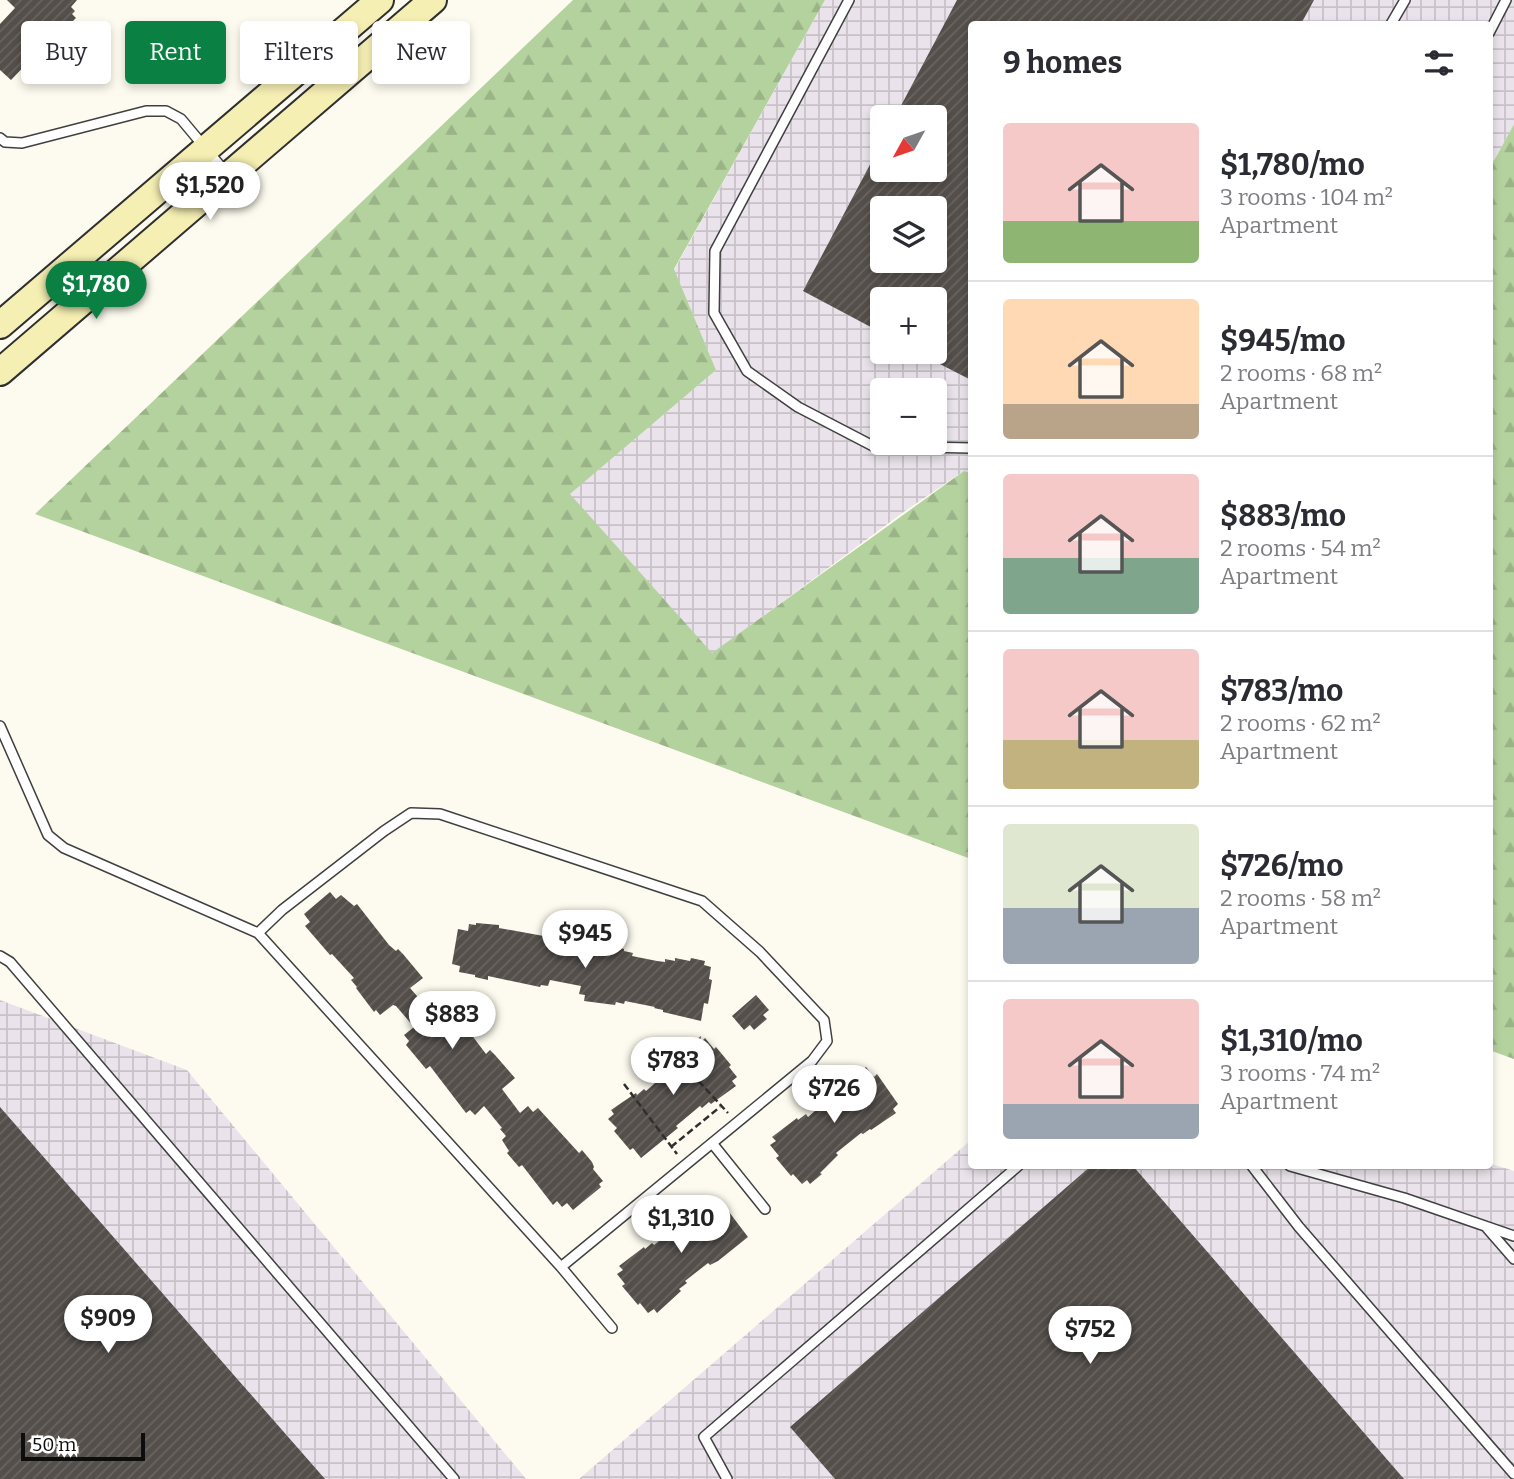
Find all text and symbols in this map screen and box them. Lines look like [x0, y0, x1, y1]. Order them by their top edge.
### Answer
chip: Buy [21, 21, 111, 84]
chip: Rent [125, 21, 226, 84]
chip: Filters [240, 21, 358, 84]
chip: New [372, 21, 470, 84]
icon: filters [1420, 44, 1458, 82]
text: 9 homes [1003, 45, 1122, 81]
north arrow [870, 105, 947, 182]
map controls [870, 105, 947, 455]
text: $1,780/mo [1220, 147, 1365, 183]
icon: home [1059, 151, 1143, 235]
pin: $1,520 [153, 162, 267, 222]
text: $1,520 [175, 171, 245, 199]
text: 3 rooms · 104 m² [1220, 183, 1393, 211]
button: layers [870, 196, 947, 273]
text: Apartment [1220, 211, 1338, 239]
pin: $1,780 [39, 262, 153, 321]
text: $1,780 [62, 270, 130, 298]
button: + [870, 287, 947, 364]
text: $945/mo [1220, 323, 1346, 359]
icon: home [1059, 327, 1143, 411]
text: 2 rooms · 68 m² [1220, 359, 1382, 387]
button: − [870, 378, 947, 455]
text: Apartment [1220, 387, 1338, 415]
text: $883/mo [1220, 498, 1346, 534]
icon: home [1059, 502, 1143, 586]
text: 2 rooms · 54 m² [1220, 534, 1381, 562]
text: Apartment [1220, 562, 1338, 590]
text: $783/mo [1220, 673, 1343, 709]
icon: home [1059, 677, 1143, 761]
text: 2 rooms · 62 m² [1220, 709, 1381, 737]
text: Apartment [1220, 737, 1338, 765]
text: $726/mo [1220, 848, 1343, 884]
icon: home [1059, 852, 1143, 936]
text: 2 rooms · 58 m² [1220, 884, 1381, 912]
pin: $945 [544, 911, 626, 970]
text: Apartment [1220, 912, 1338, 940]
text: $945 [558, 919, 612, 947]
pin: $883 [411, 992, 493, 1051]
text: $883 [425, 1000, 479, 1028]
text: $1,310/mo [1220, 1023, 1363, 1059]
icon: home [1059, 1027, 1143, 1111]
pin: $783 [632, 1038, 714, 1097]
text: $783 [647, 1046, 699, 1074]
text: 3 rooms · 74 m² [1220, 1059, 1380, 1087]
pin: $726 [793, 1066, 875, 1125]
text: $726 [808, 1074, 860, 1102]
text: Apartment [1220, 1087, 1338, 1115]
pin: $1,310 [624, 1196, 738, 1255]
text: $1,310 [647, 1204, 715, 1232]
pin: $909 [67, 1296, 149, 1355]
text: $909 [80, 1304, 136, 1332]
pin: $752 [1049, 1306, 1131, 1366]
text: $752 [1065, 1315, 1115, 1343]
scale bar [21, 1430, 145, 1462]
text: 50 m [32, 1433, 76, 1456]

